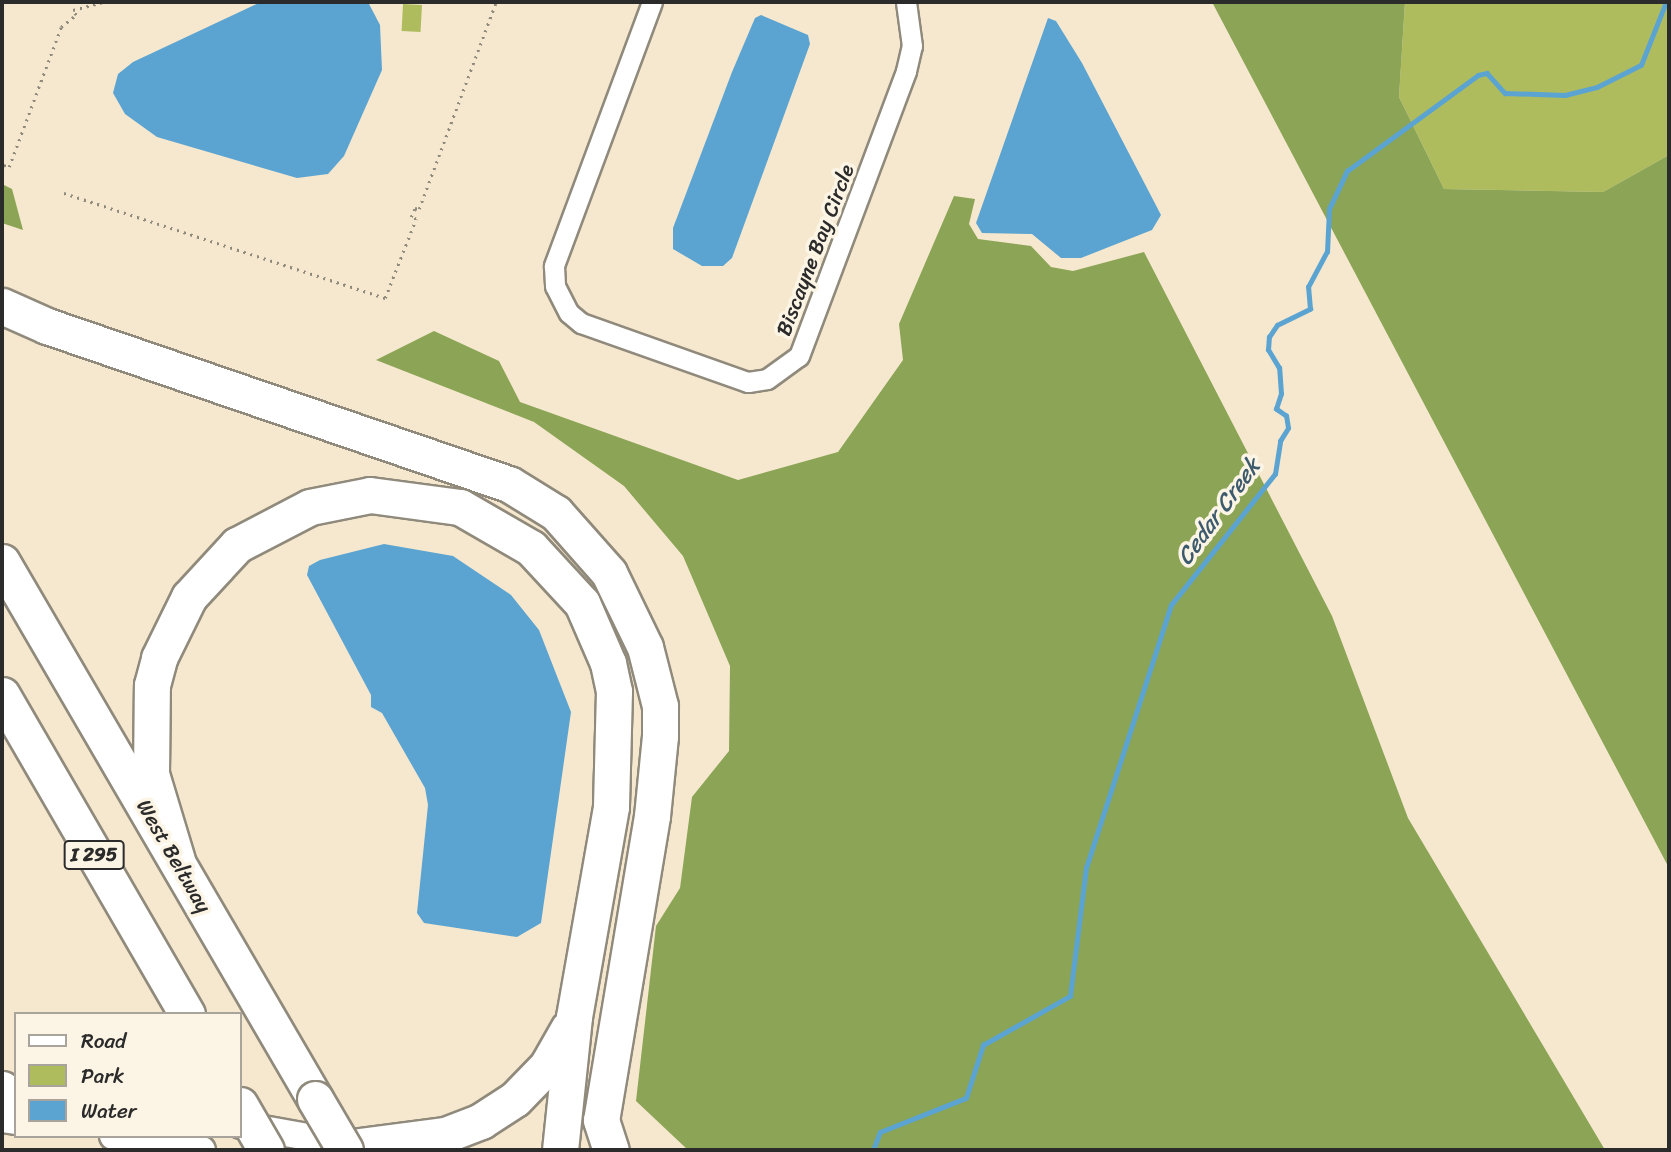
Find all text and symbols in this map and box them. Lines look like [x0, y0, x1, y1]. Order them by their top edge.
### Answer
street label: Biscayne Bay Circle [771, 160, 859, 340]
water label: Cedar Creek [1171, 453, 1267, 571]
street label: West Beltway [131, 795, 217, 917]
road number: I 295 [62, 840, 126, 870]
legend [14, 1012, 242, 1138]
text: Road [81, 1022, 126, 1060]
text: Park [81, 1057, 124, 1095]
text: Water [81, 1092, 136, 1130]

